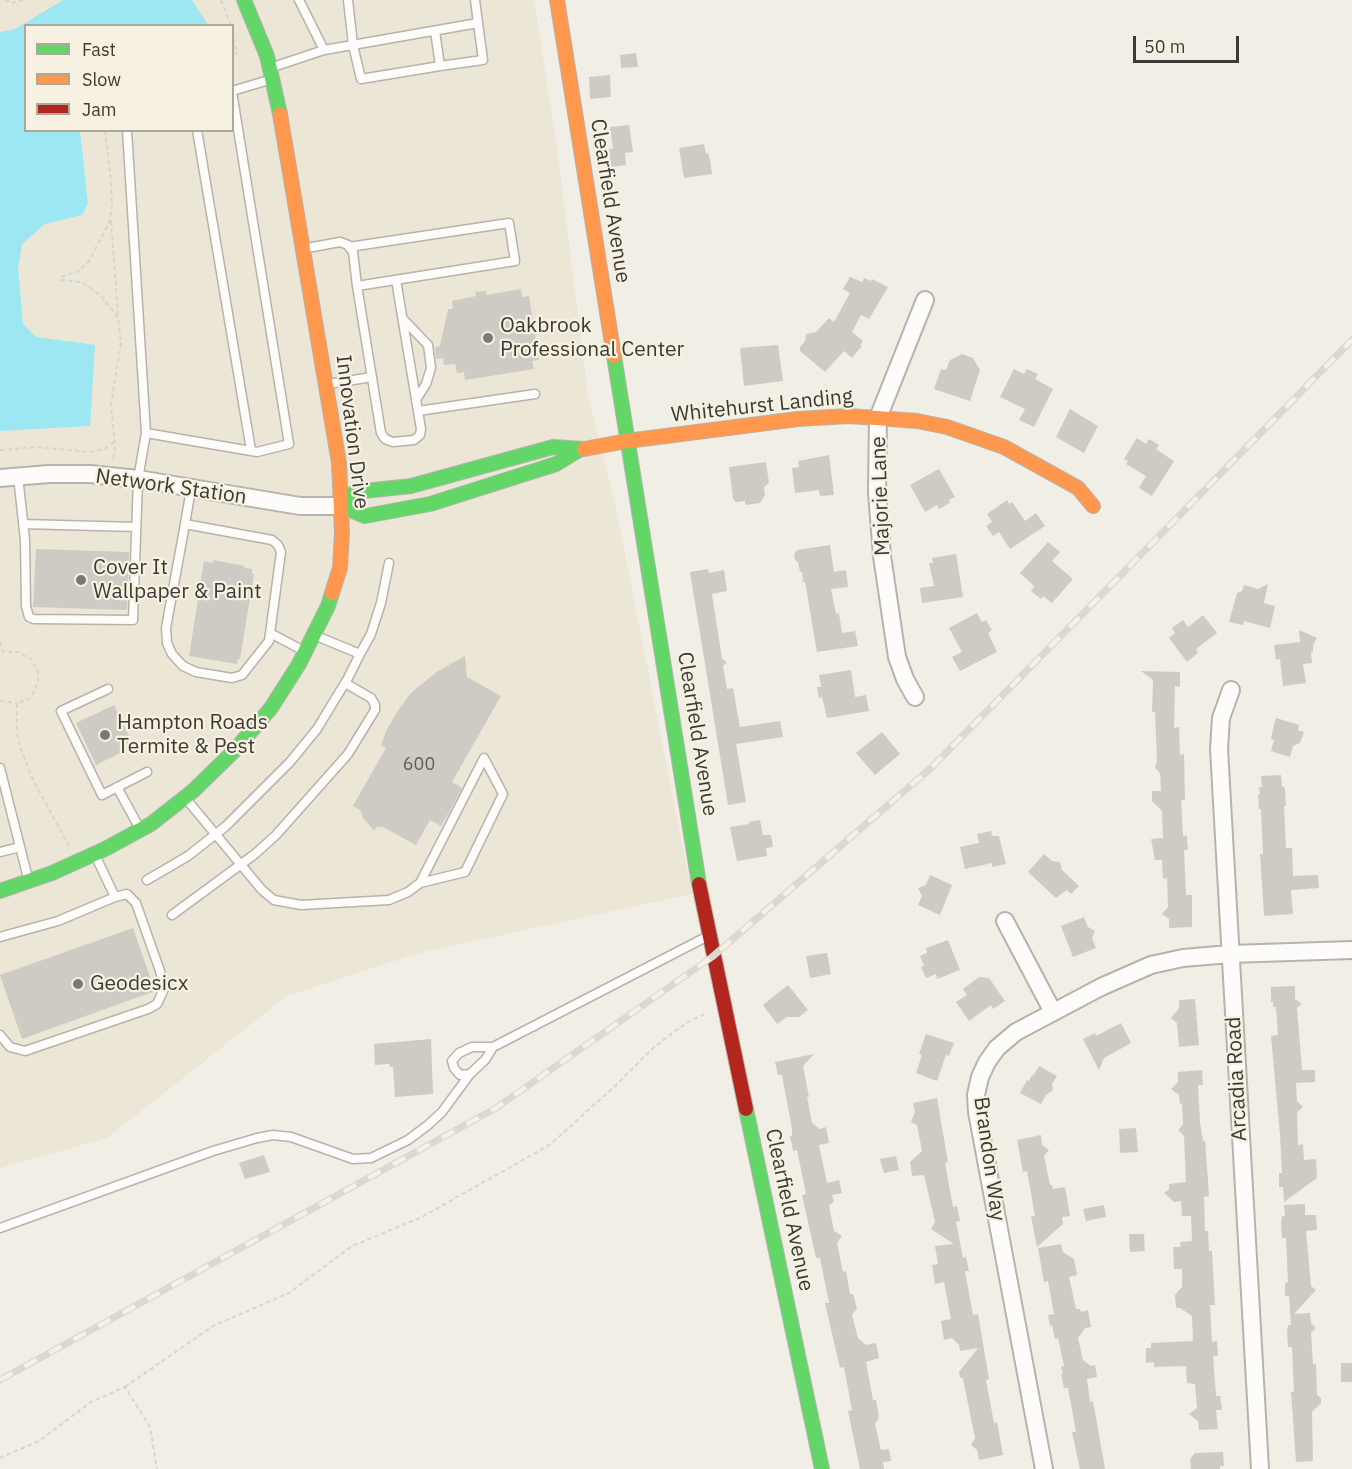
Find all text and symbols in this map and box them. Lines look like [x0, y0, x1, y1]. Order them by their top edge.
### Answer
legend [24, 24, 234, 132]
scale bar [1136, 24, 1242, 62]
text: 50 m [1144, 35, 1186, 58]
text: Fast [82, 38, 116, 61]
text: Slow [82, 68, 121, 91]
text: Jam [82, 98, 117, 121]
street label: Clearfield Avenue [585, 117, 635, 285]
place label: Oakbrook Professional Center [500, 313, 684, 363]
marker: Oakbrook Professional Center [481, 331, 495, 345]
street label: Innovation Drive [330, 353, 374, 511]
street label: Whitehurst Landing [670, 384, 854, 428]
street label: Majorie Lane [866, 436, 896, 556]
street label: Network Station [94, 464, 248, 510]
place label: Cover It Wallpaper & Paint [93, 555, 262, 605]
marker: Cover It Wallpaper & Paint [74, 573, 88, 587]
street label: Clearfield Avenue [672, 650, 722, 818]
place label: Hampton Roads Termite & Pest [117, 710, 268, 760]
marker: Hampton Roads Termite & Pest [98, 728, 112, 742]
house number: 600 [403, 754, 435, 776]
place label: Geodesicx [90, 971, 188, 997]
marker: Geodesicx [71, 977, 85, 991]
street label: Arcadia Road [1221, 1016, 1253, 1142]
street label: Brandon Way [968, 1095, 1010, 1223]
street label: Clearfield Avenue [759, 1126, 819, 1294]

